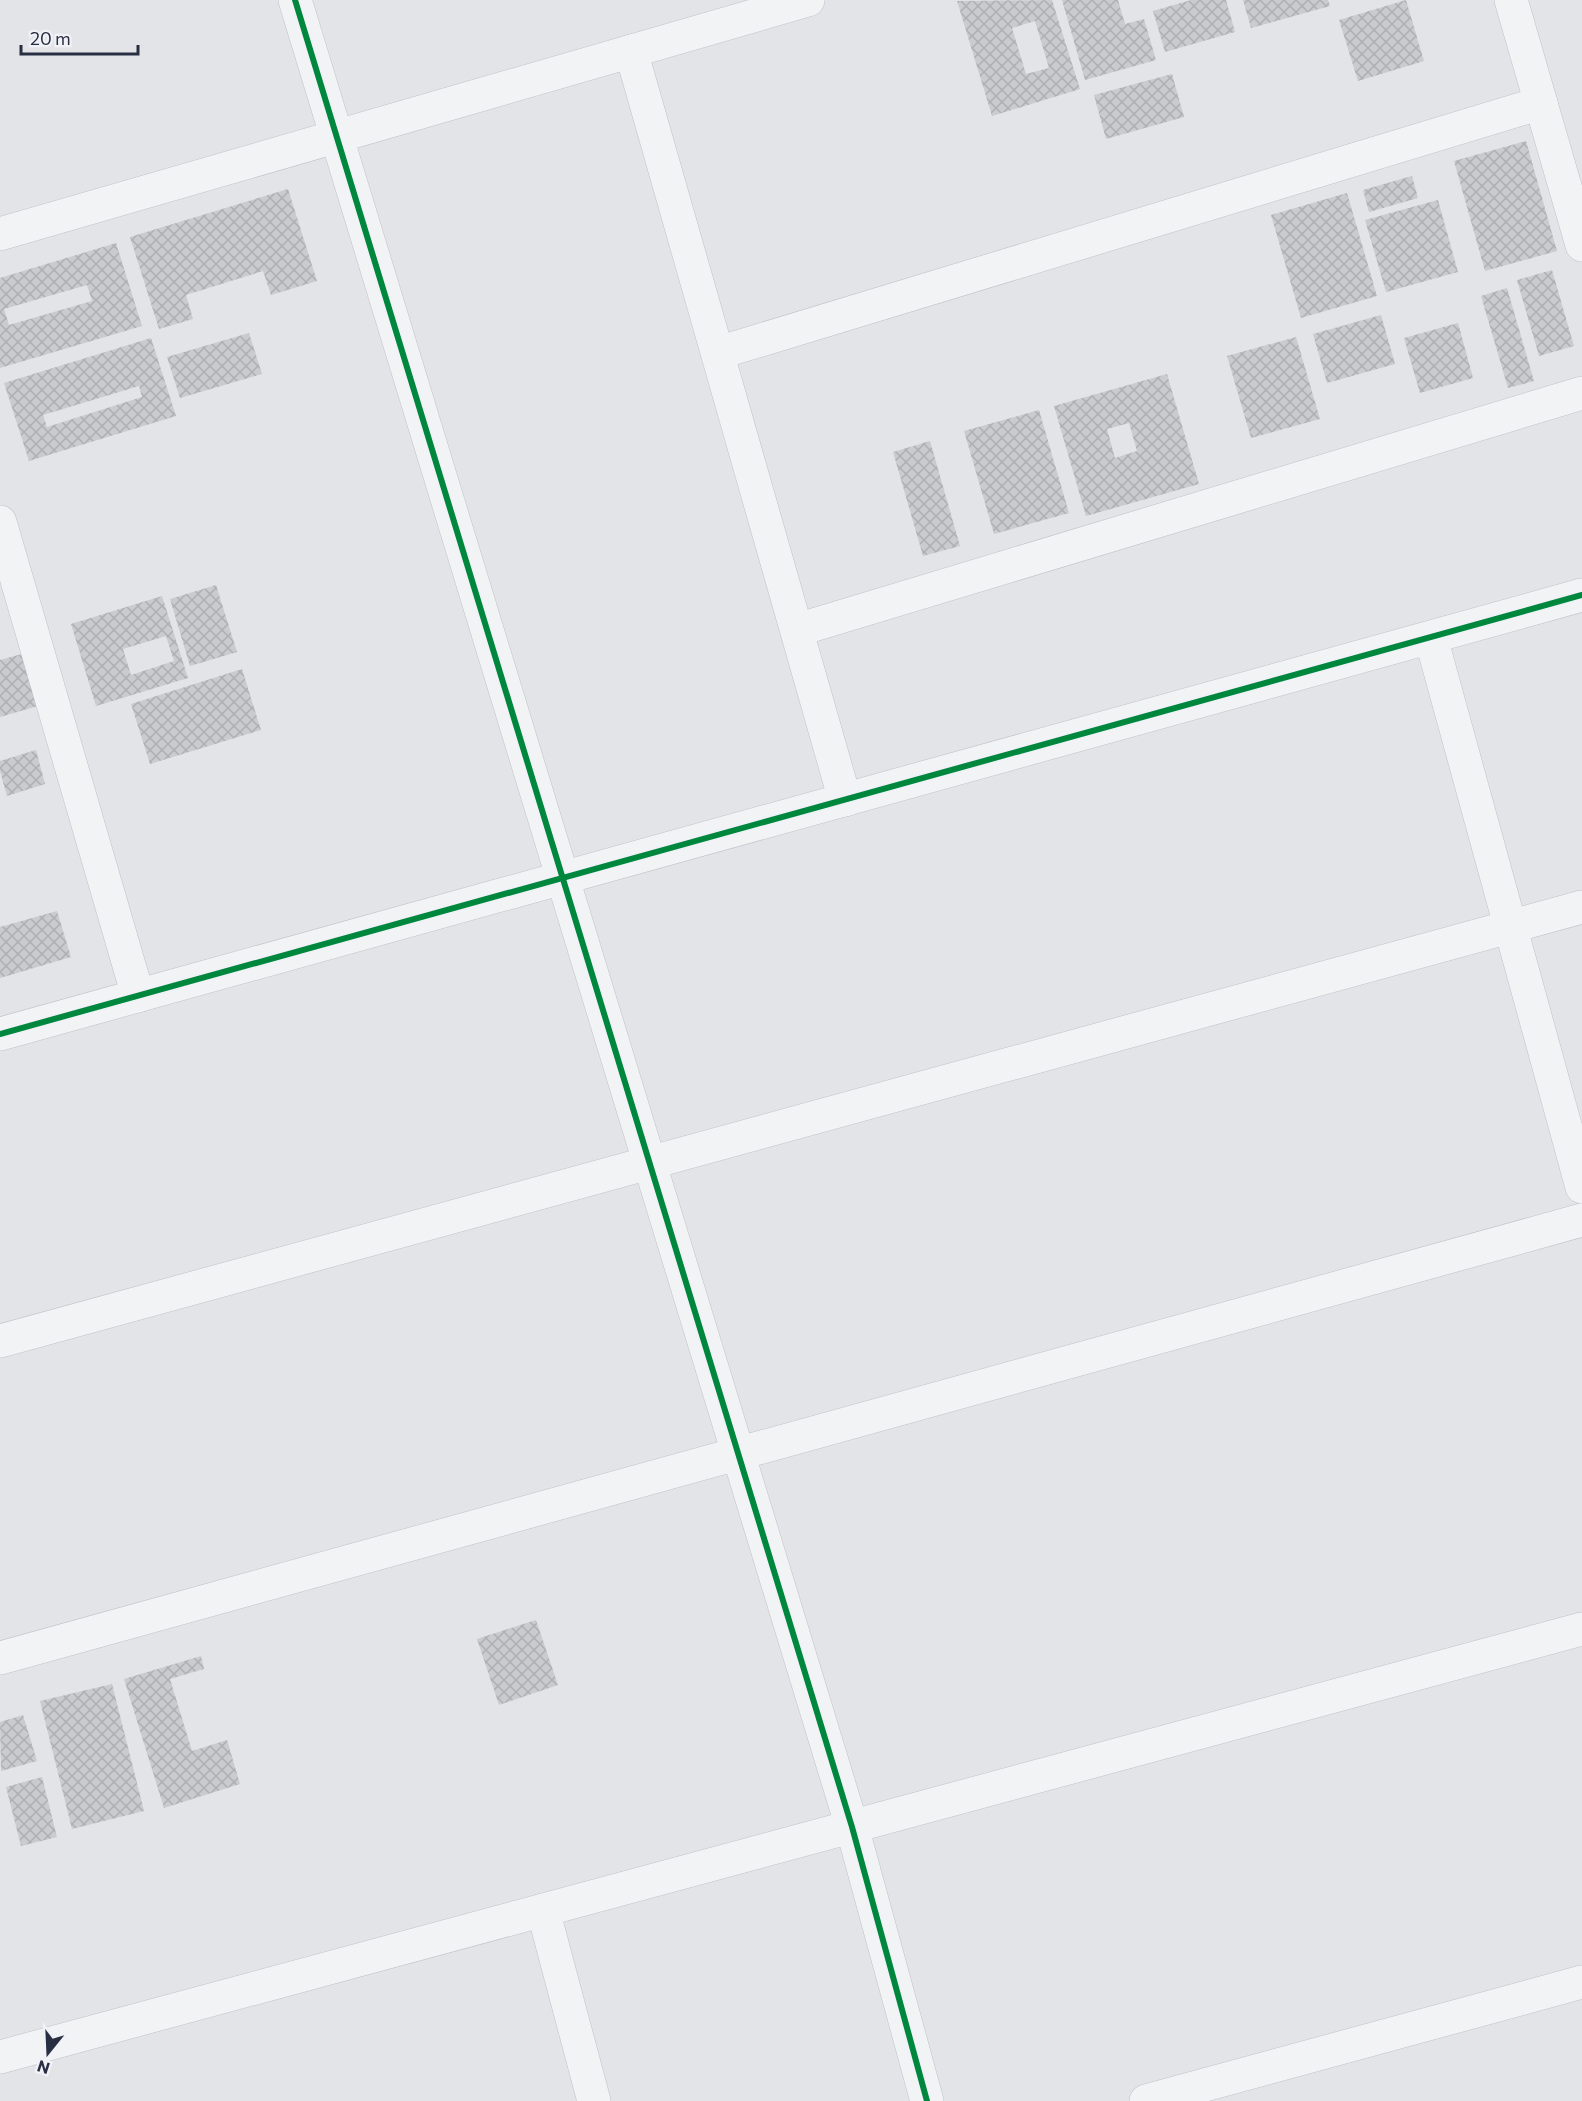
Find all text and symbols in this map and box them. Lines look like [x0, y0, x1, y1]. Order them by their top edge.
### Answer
scale bar [21, 18, 138, 56]
text: 20 m [30, 27, 71, 49]
north arrow [18, 2023, 78, 2083]
text: N [35, 2057, 52, 2079]

